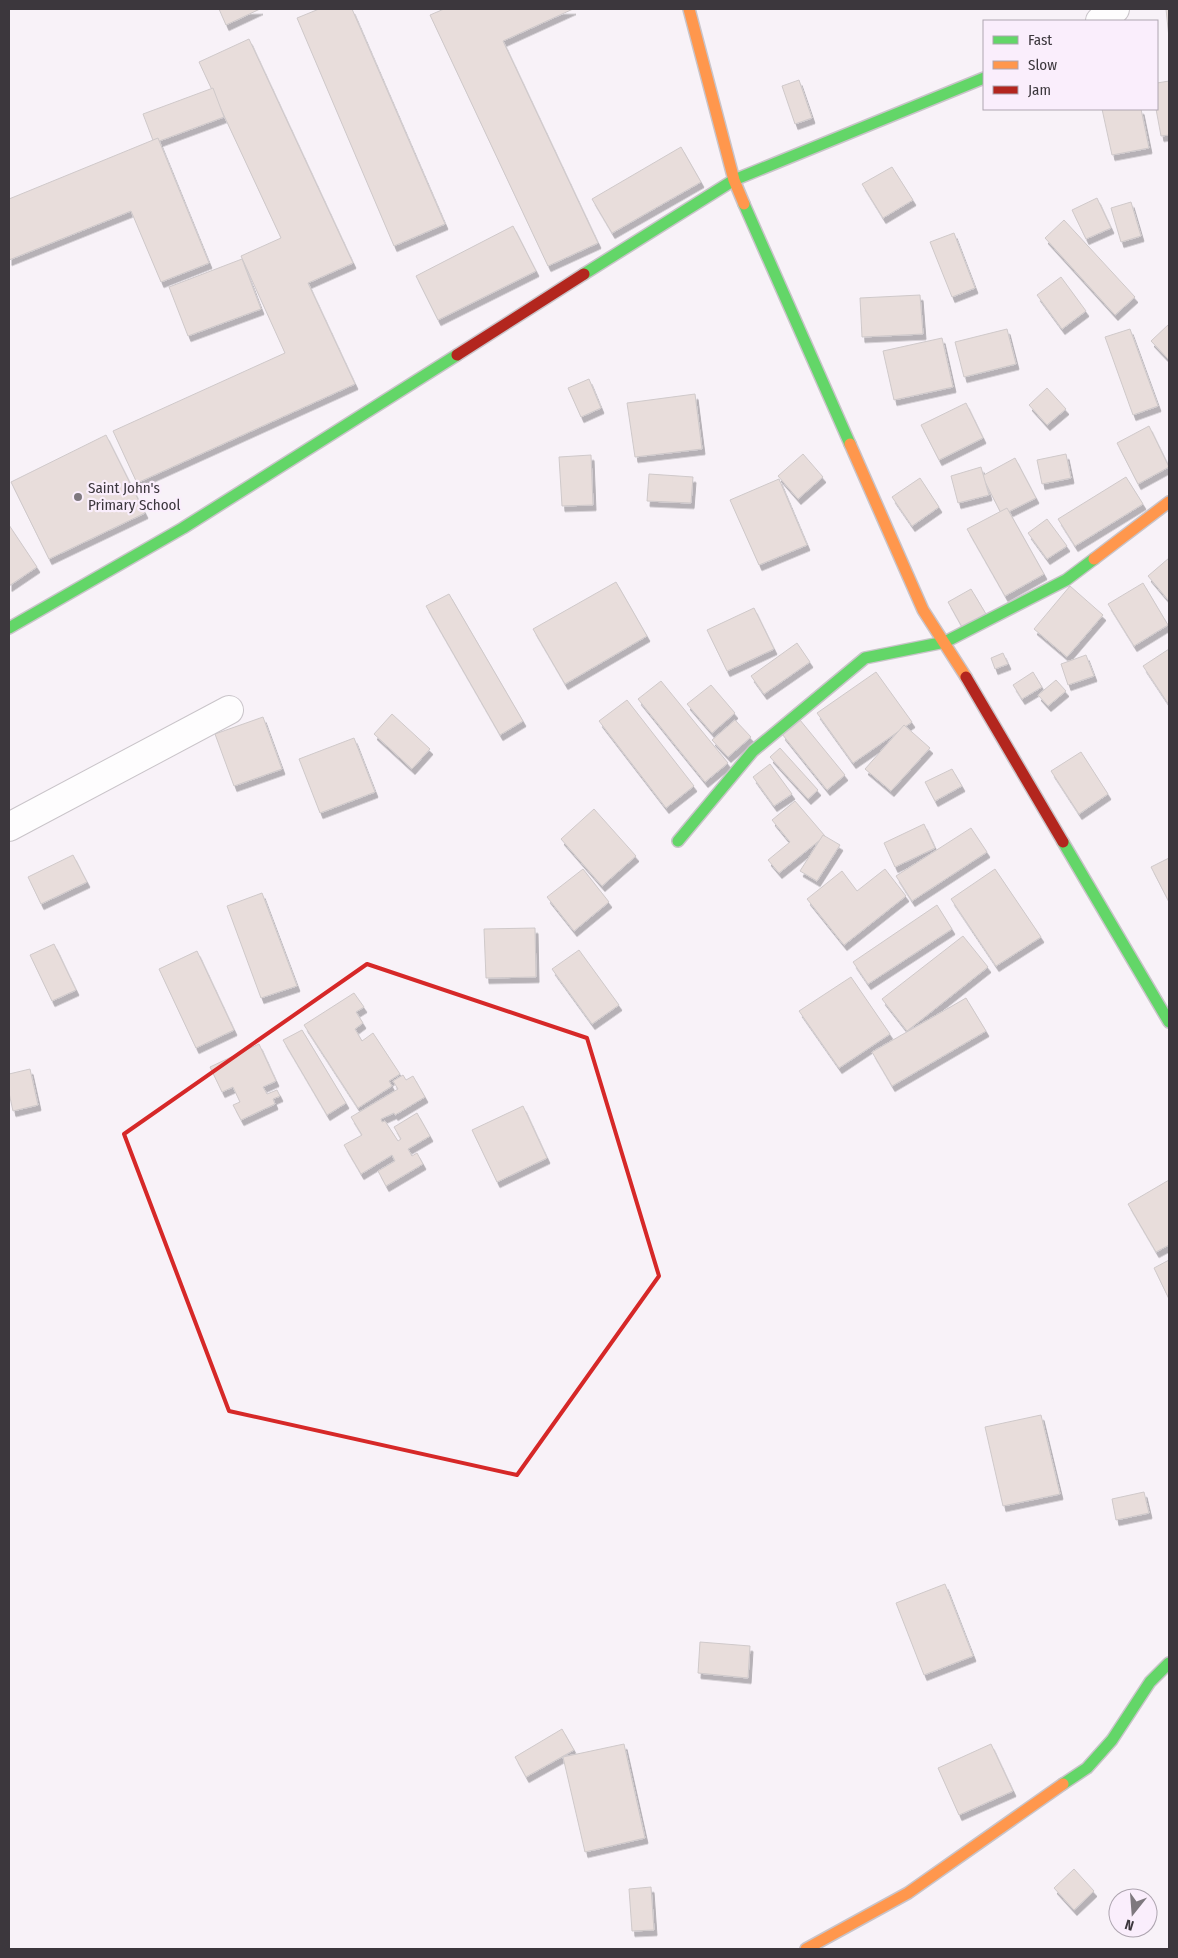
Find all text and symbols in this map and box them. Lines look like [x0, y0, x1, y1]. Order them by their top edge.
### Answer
legend [983, 20, 1158, 110]
text: Fast [1028, 31, 1052, 49]
text: Slow [1028, 56, 1057, 74]
text: Jam [1028, 81, 1051, 99]
place label: Saint John's Primary School [88, 479, 180, 514]
marker: Saint John's Primary School [72, 491, 84, 503]
north arrow [1108, 1888, 1158, 1938]
text: N [1123, 1916, 1136, 1934]

